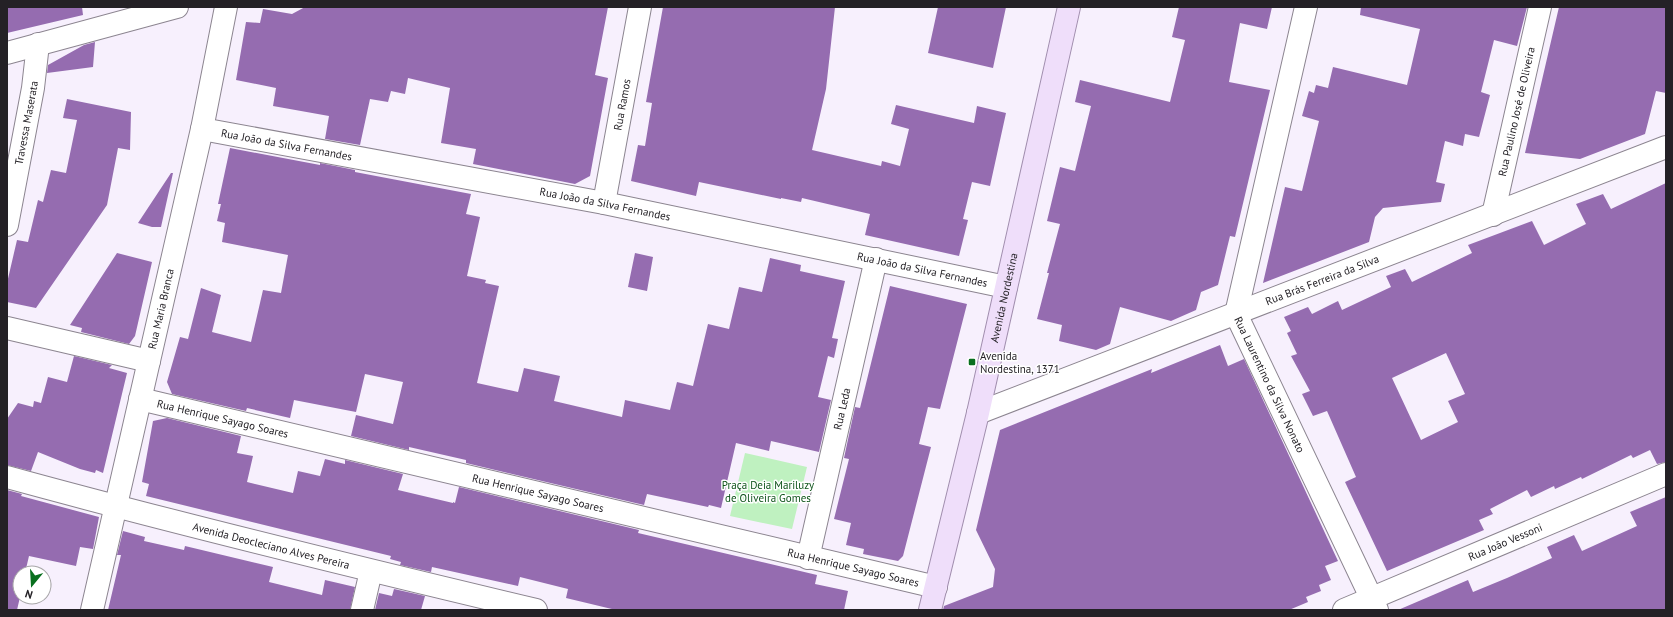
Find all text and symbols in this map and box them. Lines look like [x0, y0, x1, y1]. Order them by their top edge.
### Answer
street label: Rua Paulino José de Oliveira [1495, 45, 1538, 178]
street label: Rua Ramos [610, 77, 634, 132]
street label: Travessa Maserata [12, 80, 41, 166]
street label: Rua João da Silva Fernandes [220, 126, 354, 164]
street label: Rua João da Silva Fernandes [539, 184, 672, 224]
street label: Rua João da Silva Fernandes [856, 249, 989, 290]
street label: Avenida Nordestina [987, 251, 1021, 344]
street label: Rua Brás Ferreira da Silva [1263, 252, 1381, 308]
street label: Rua Maria Branca [145, 267, 177, 350]
street label: Rua Laurentino da Silva Nonato [1231, 314, 1308, 455]
place label: Avenida Nordestina, 1371 [980, 349, 1060, 376]
marker: Avenida Nordestina, 1371 [967, 357, 977, 367]
street label: Rua Leda [830, 386, 854, 431]
street label: Rua Henrique Sayago Soares [156, 396, 290, 441]
street label: Rua Henrique Sayago Soares [471, 471, 606, 515]
park label: Praça Deia Mariluzy de Oliveira Gomes [722, 478, 815, 505]
street label: Avenida Deocleciano Alves Pereira [191, 519, 351, 572]
street label: Rua João Vessoni [1466, 520, 1544, 564]
street label: Rua Henrique Sayago Soares [786, 545, 921, 590]
north arrow [12, 565, 52, 605]
text: N [23, 587, 35, 602]

